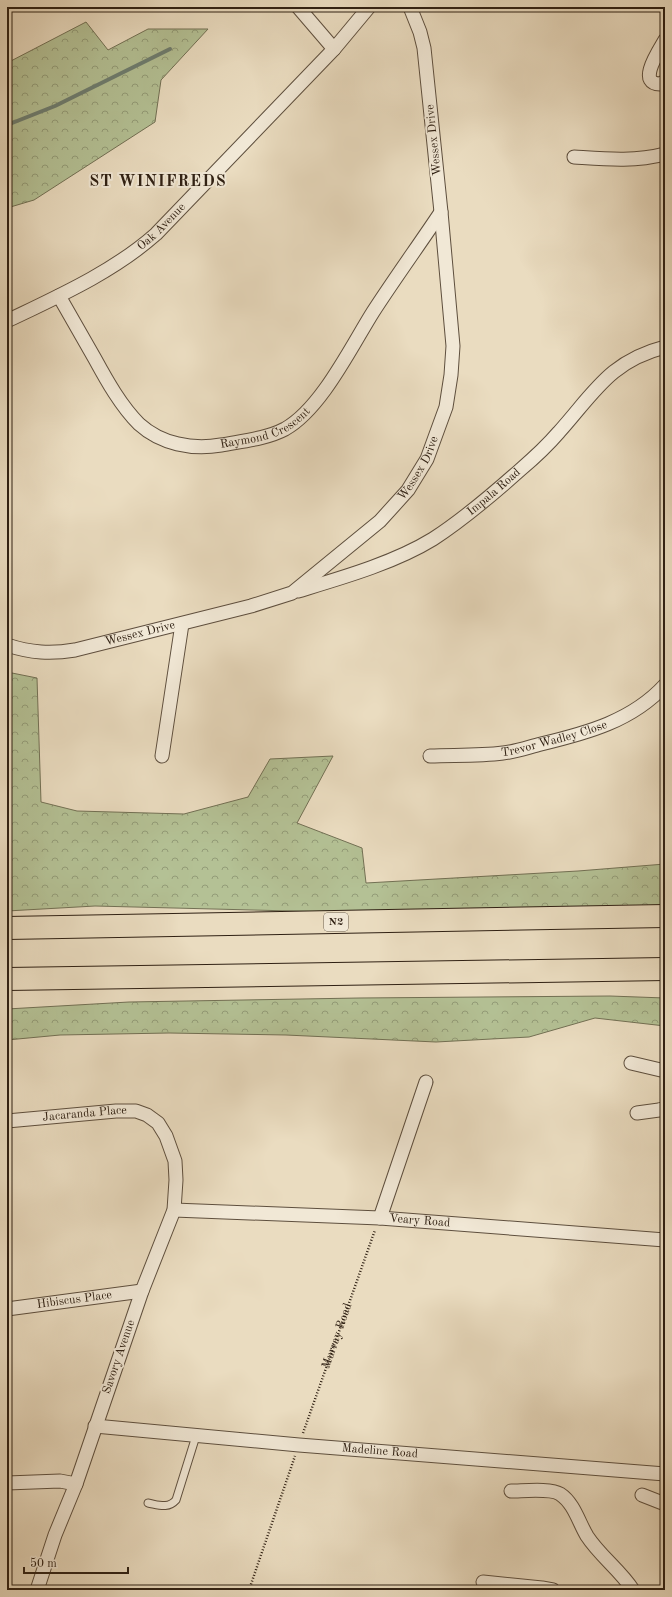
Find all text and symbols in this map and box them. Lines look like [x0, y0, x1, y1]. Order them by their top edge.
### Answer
street label: Wessex Drive [424, 103, 444, 176]
district label: ST WINIFREDS [89, 174, 227, 190]
street label: Oak Avenue [135, 201, 188, 253]
street label: Raymond Crescent [219, 406, 313, 451]
street label: Wessex Drive [396, 434, 441, 503]
street label: Impala Road [465, 466, 523, 518]
street label: Wessex Drive [104, 619, 177, 648]
street label: Trevor Wadley Close [500, 719, 609, 759]
road number: N2 [324, 913, 348, 931]
street label: Jacaranda Place [42, 1105, 127, 1124]
street label: Veary Road [389, 1213, 451, 1229]
street label: Hibiscus Place [36, 1289, 113, 1311]
street label: Murray Road [320, 1302, 355, 1370]
street label: Savory Avenue [101, 1318, 137, 1396]
street label: Madeline Road [341, 1442, 418, 1460]
scale bar [24, 1549, 128, 1575]
text: 50 m [30, 1557, 57, 1570]

